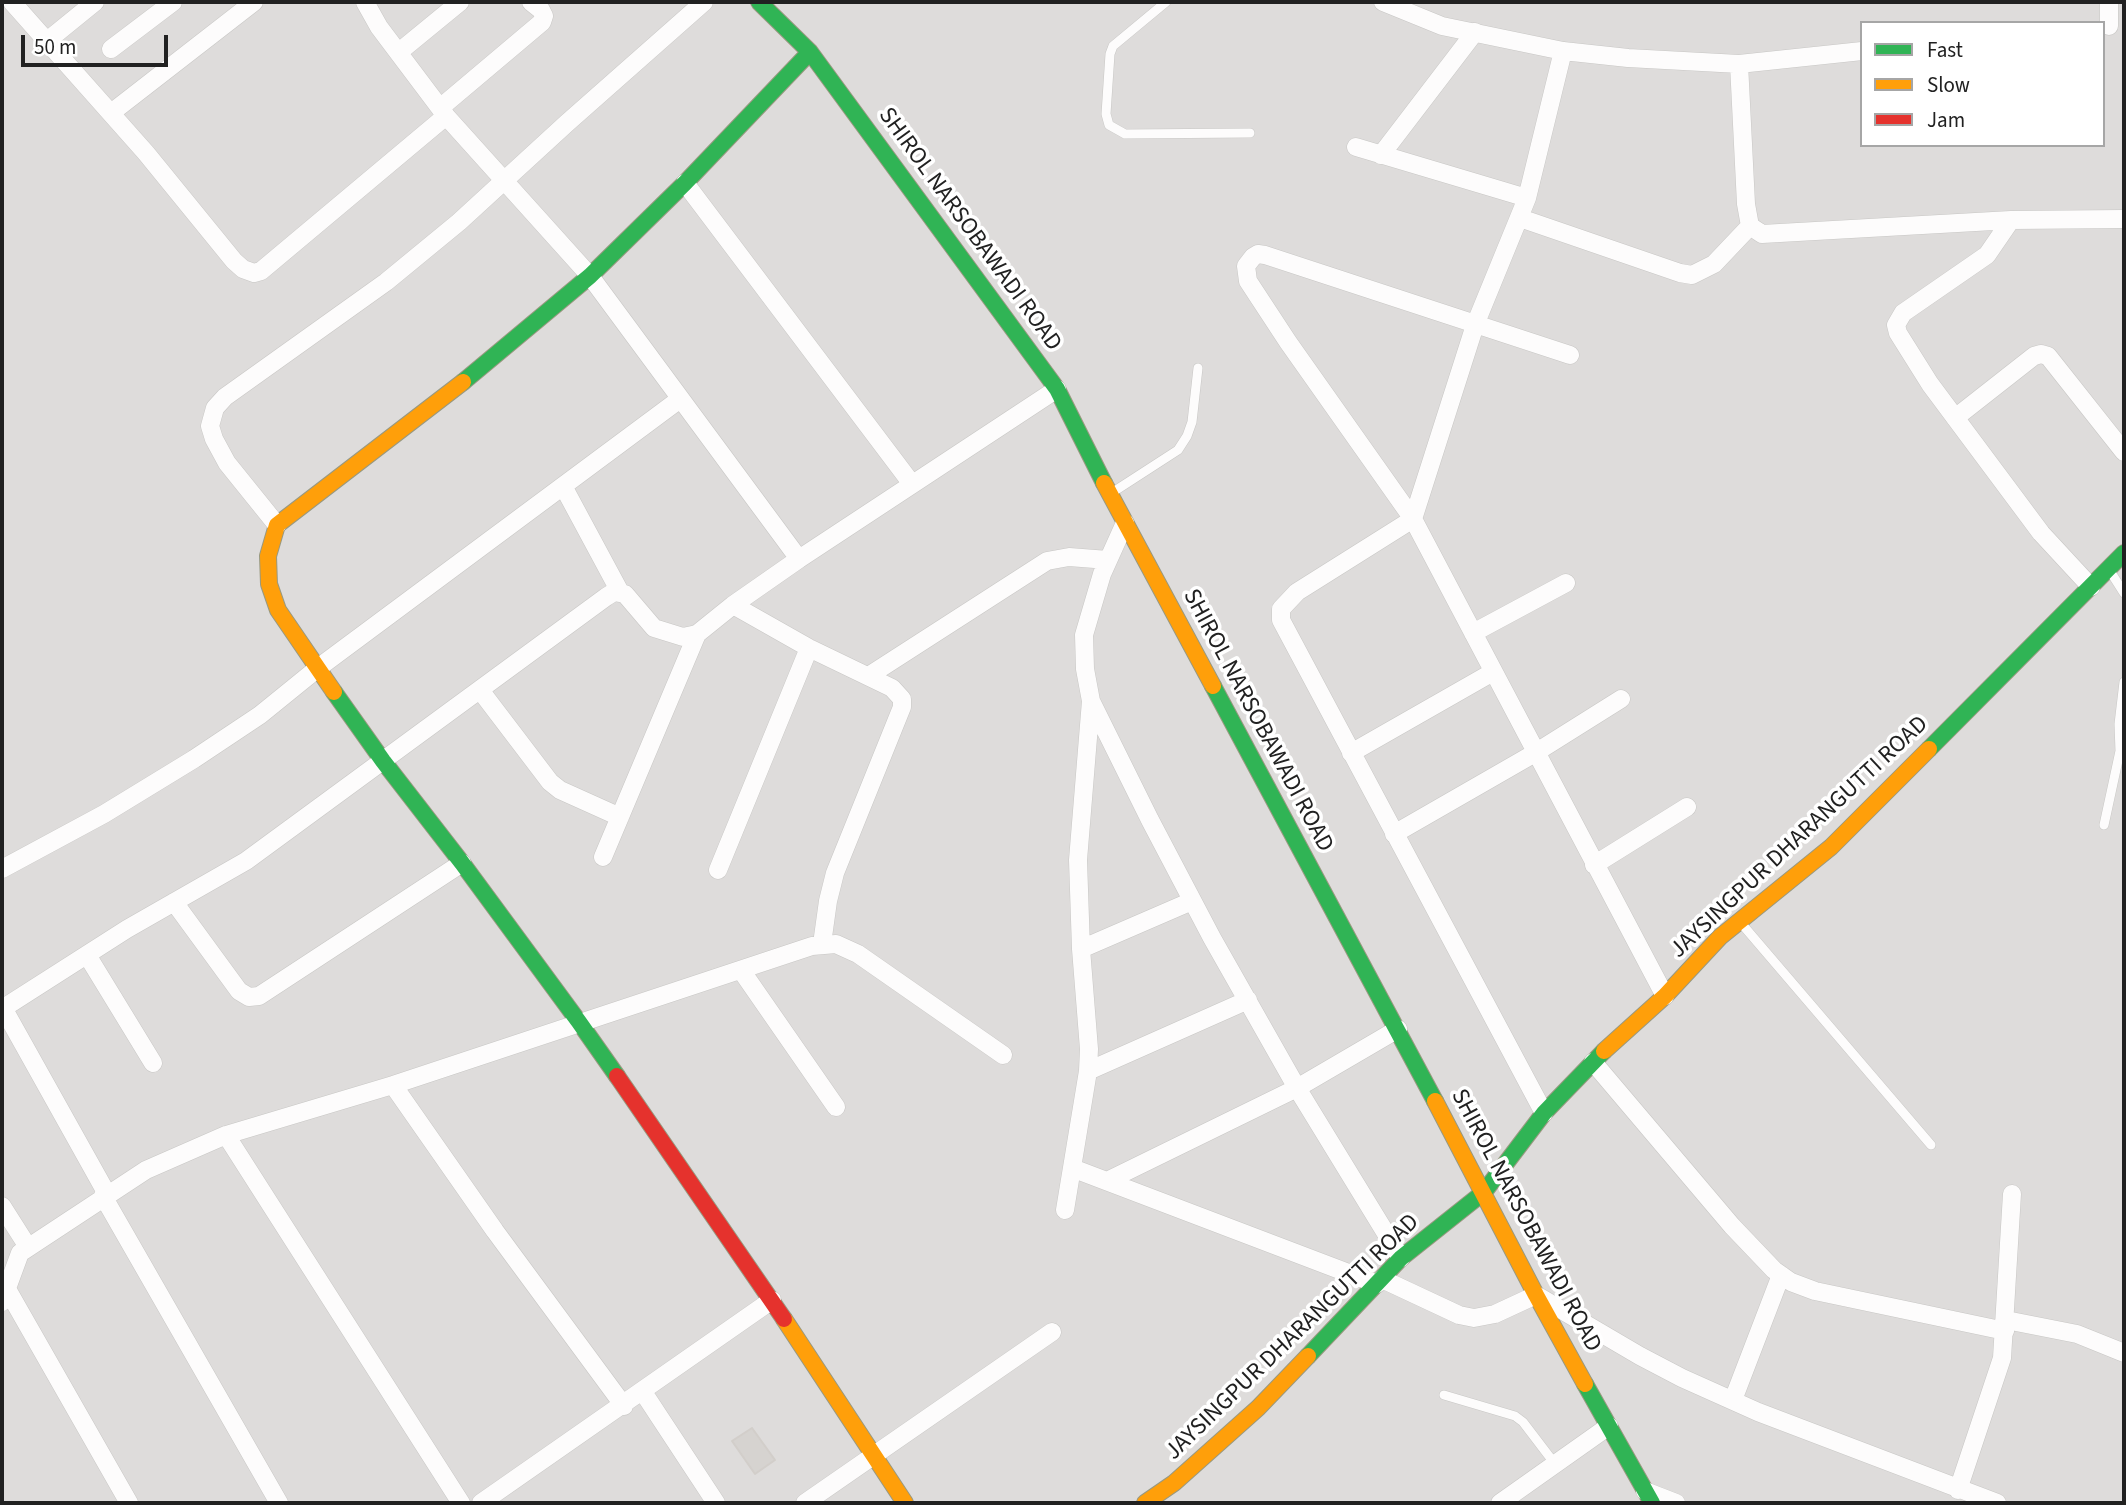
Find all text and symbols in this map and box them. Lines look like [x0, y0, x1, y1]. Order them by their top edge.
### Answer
scale bar [24, 21, 172, 65]
legend [1860, 21, 2105, 147]
text: 50 m [34, 32, 76, 62]
text: Fast [1927, 35, 1963, 65]
text: Slow [1927, 70, 1970, 100]
street label: SHIROL NARSOBAWADI ROAD [871, 103, 1067, 357]
text: Jam [1927, 105, 1965, 135]
street label: SHIROL NARSOBAWADI ROAD [1175, 585, 1339, 857]
street label: JAYSINGPUR DHARANGUTTI ROAD [1665, 711, 1935, 965]
street label: SHIROL NARSOBAWADI ROAD [1443, 1085, 1607, 1357]
street label: JAYSINGPUR DHARANGUTTI ROAD [1160, 1209, 1426, 1467]

